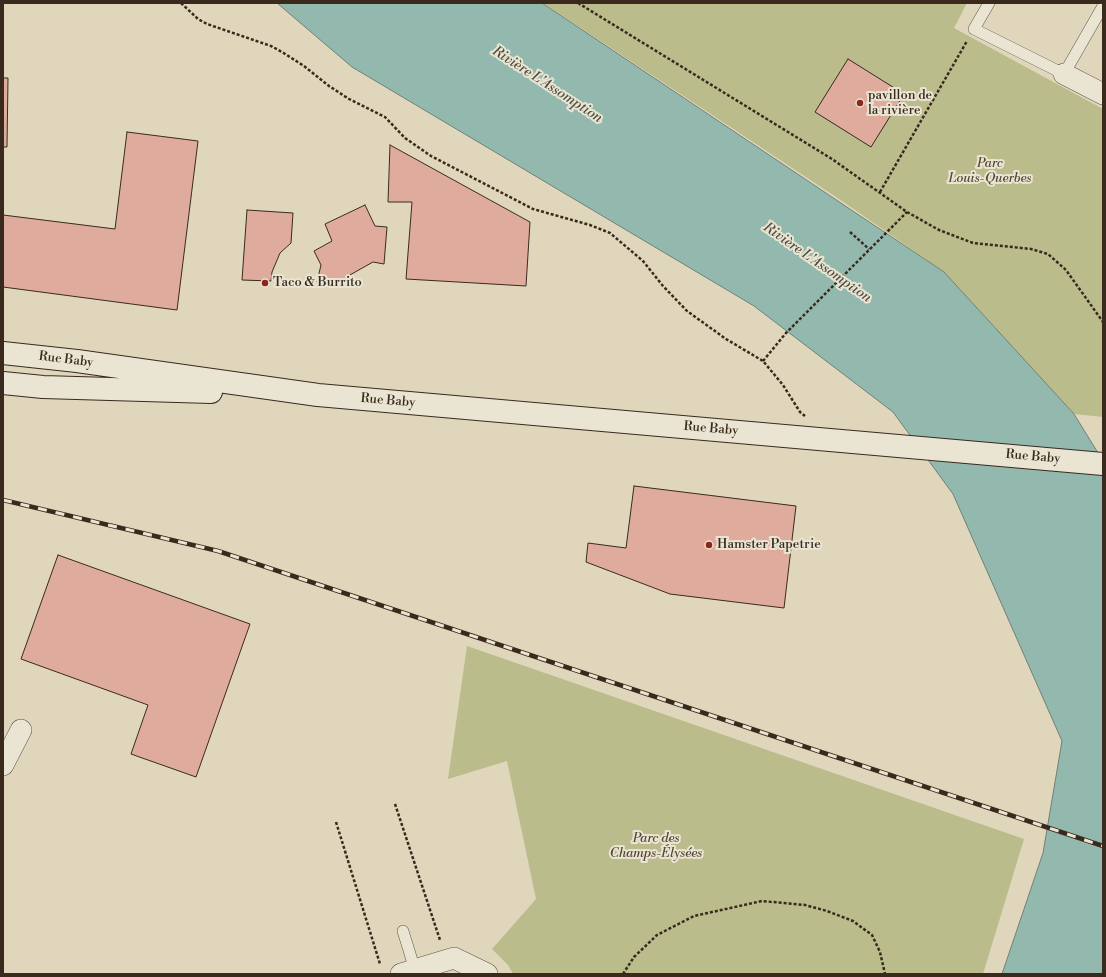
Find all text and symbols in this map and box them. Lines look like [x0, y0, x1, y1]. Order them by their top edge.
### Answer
water label: Rivière L'Assomption [489, 43, 605, 127]
place label: pavillon de la rivière [868, 88, 932, 119]
marker: pavillon de la rivière [855, 98, 865, 108]
park label: Parc Louis-Querbes [949, 156, 1031, 187]
water label: Rivière L'Assomption [760, 219, 874, 307]
place label: Taco & Burrito [273, 275, 362, 291]
marker: Taco & Burrito [260, 278, 270, 288]
street label: Rue Baby [38, 349, 94, 371]
street label: Rue Baby [360, 391, 416, 411]
street label: Rue Baby [683, 419, 739, 439]
street label: Rue Baby [1005, 447, 1061, 467]
place label: Hamster Papetrie [717, 537, 821, 553]
marker: Hamster Papetrie [704, 540, 714, 550]
park label: Parc des Champs-Élysées [610, 831, 702, 862]

